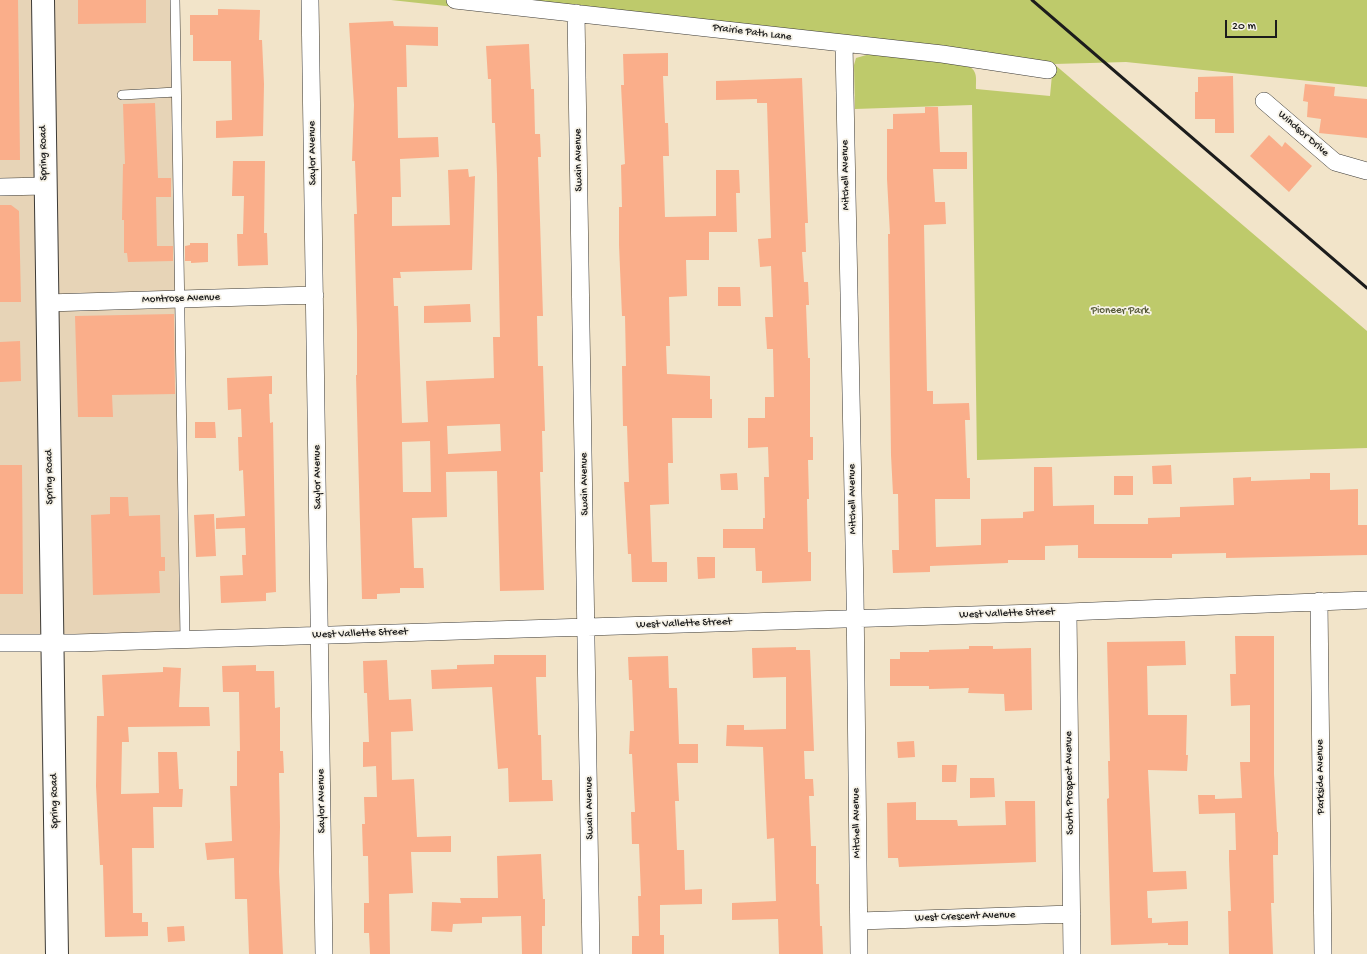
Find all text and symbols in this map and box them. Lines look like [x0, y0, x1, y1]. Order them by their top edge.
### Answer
scale bar [1227, 12, 1279, 38]
text: 20 m [1232, 20, 1256, 34]
street label: Prairie Path Lane [712, 22, 792, 44]
street label: Windsor Drive [1275, 108, 1331, 160]
street label: Saylor Avenue [306, 121, 320, 185]
street label: Spring Road [37, 125, 51, 181]
street label: Swain Avenue [572, 128, 586, 192]
street label: Mitchell Avenue [839, 140, 853, 210]
street label: Montrose Avenue [142, 291, 220, 307]
park label: Pioneer Park [1091, 304, 1149, 318]
street label: Saylor Avenue [311, 445, 325, 509]
street label: Spring Road [43, 449, 57, 505]
street label: Swain Avenue [578, 452, 592, 516]
street label: Mitchell Avenue [846, 464, 860, 534]
street label: West Vallette Street [959, 606, 1055, 622]
street label: West Vallette Street [636, 616, 732, 632]
street label: West Vallette Street [312, 626, 408, 642]
street label: South Prospect Avenue [1062, 731, 1078, 835]
street label: Parkside Avenue [1314, 739, 1328, 815]
street label: Saylor Avenue [315, 769, 329, 833]
street label: Spring Road [48, 773, 62, 829]
street label: Swain Avenue [583, 776, 597, 840]
street label: Mitchell Avenue [850, 788, 864, 858]
street label: West Crescent Avenue [915, 909, 1015, 925]

